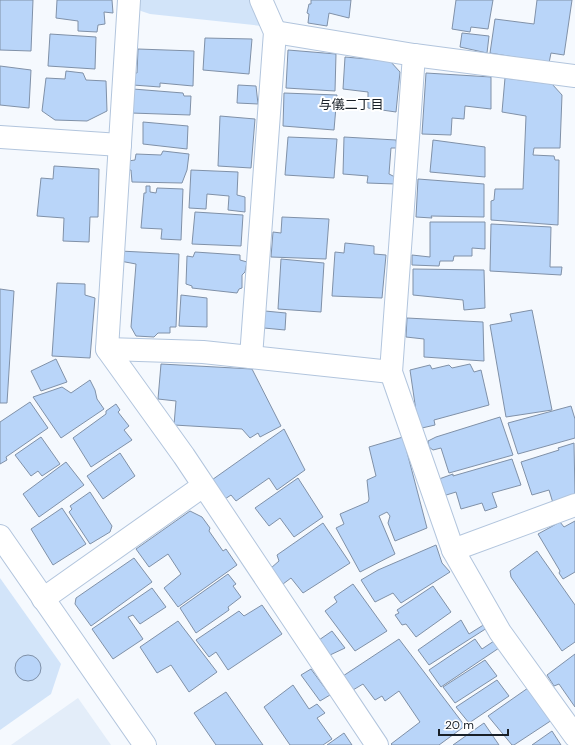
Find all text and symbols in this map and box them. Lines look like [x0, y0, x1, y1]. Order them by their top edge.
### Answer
district label: 与儀二丁目 [318, 96, 384, 113]
scale bar [439, 711, 508, 737]
text: 20 m [445, 717, 474, 733]

